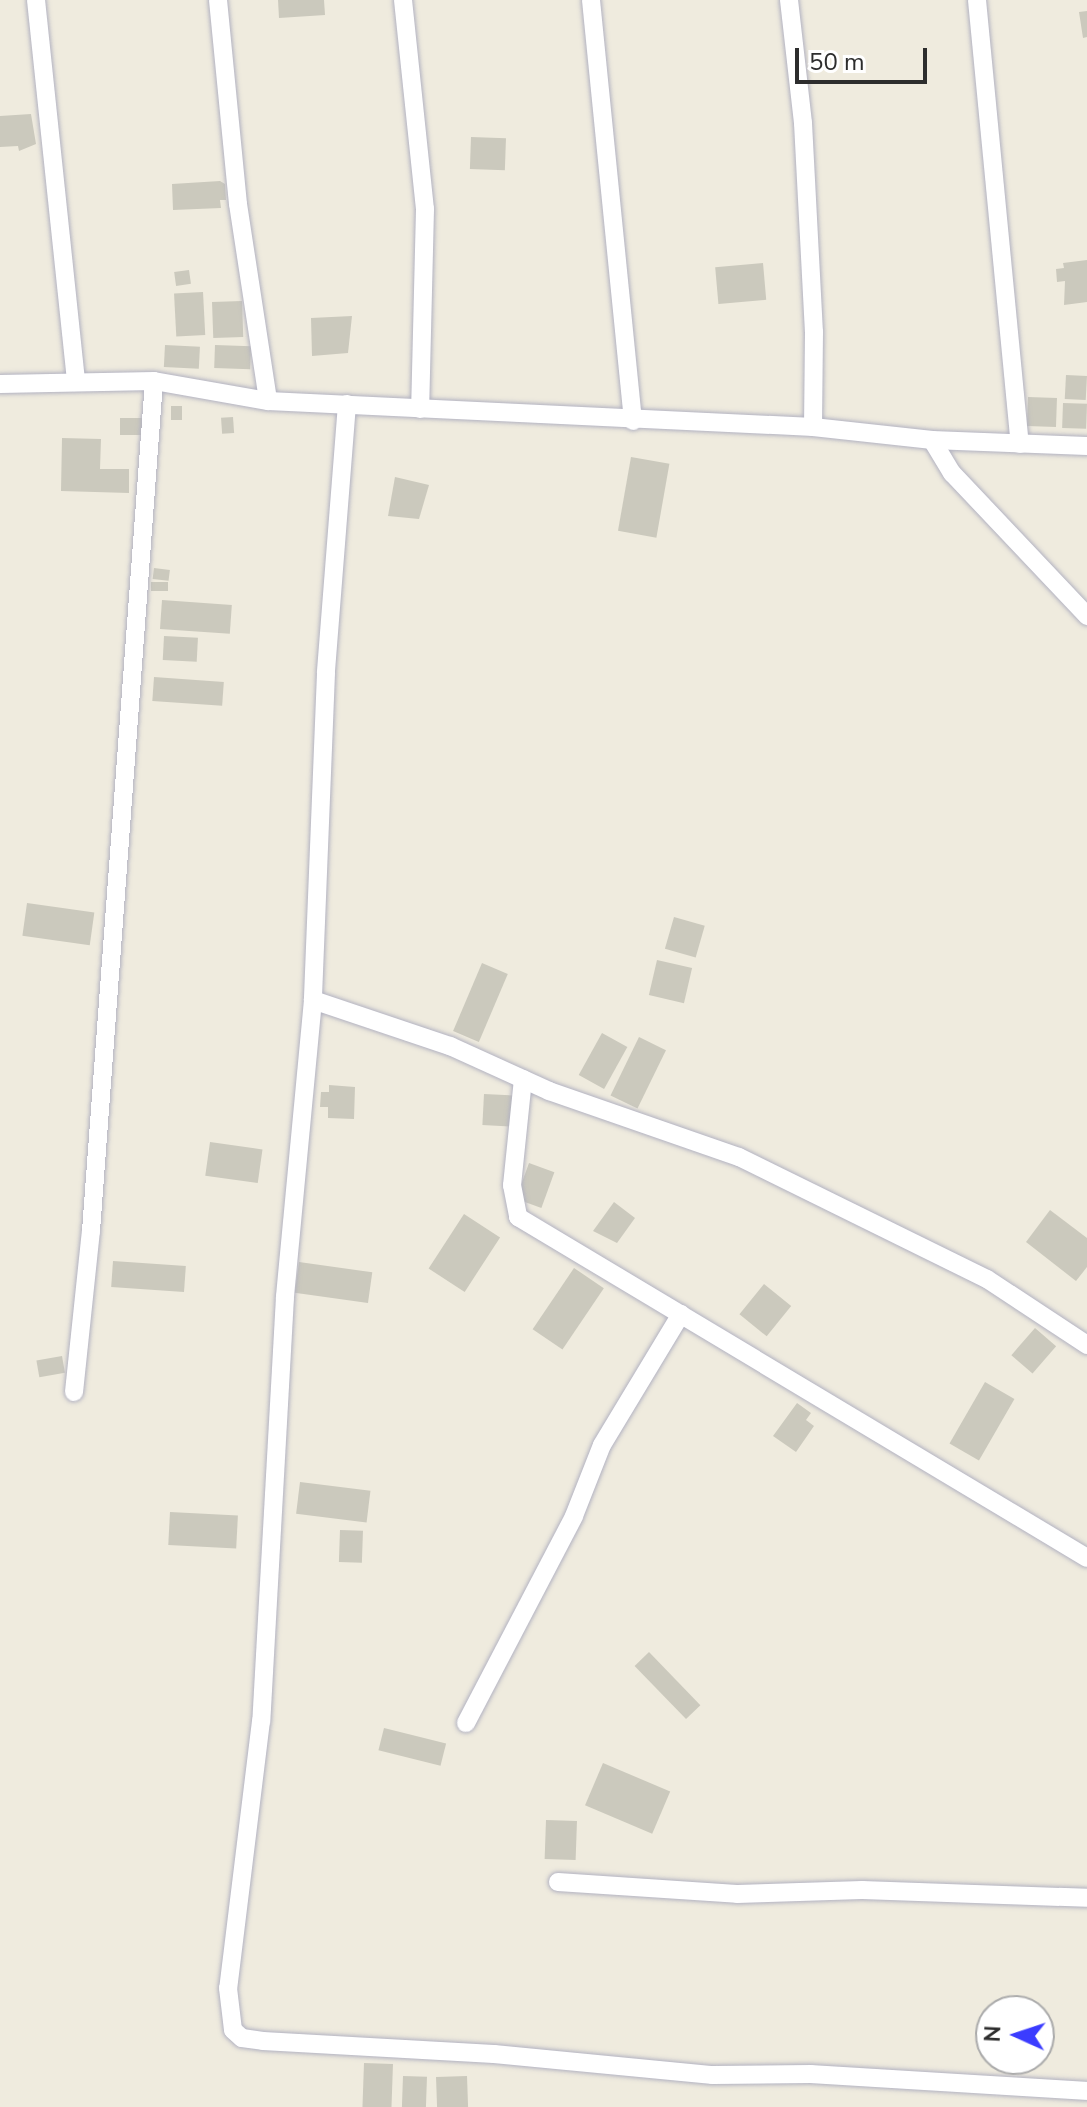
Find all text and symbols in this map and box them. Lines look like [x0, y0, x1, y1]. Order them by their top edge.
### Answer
scale bar [799, 32, 931, 82]
text: 50 m [809, 46, 865, 78]
north arrow [975, 1995, 1055, 2075]
text: N [978, 2025, 1008, 2043]

